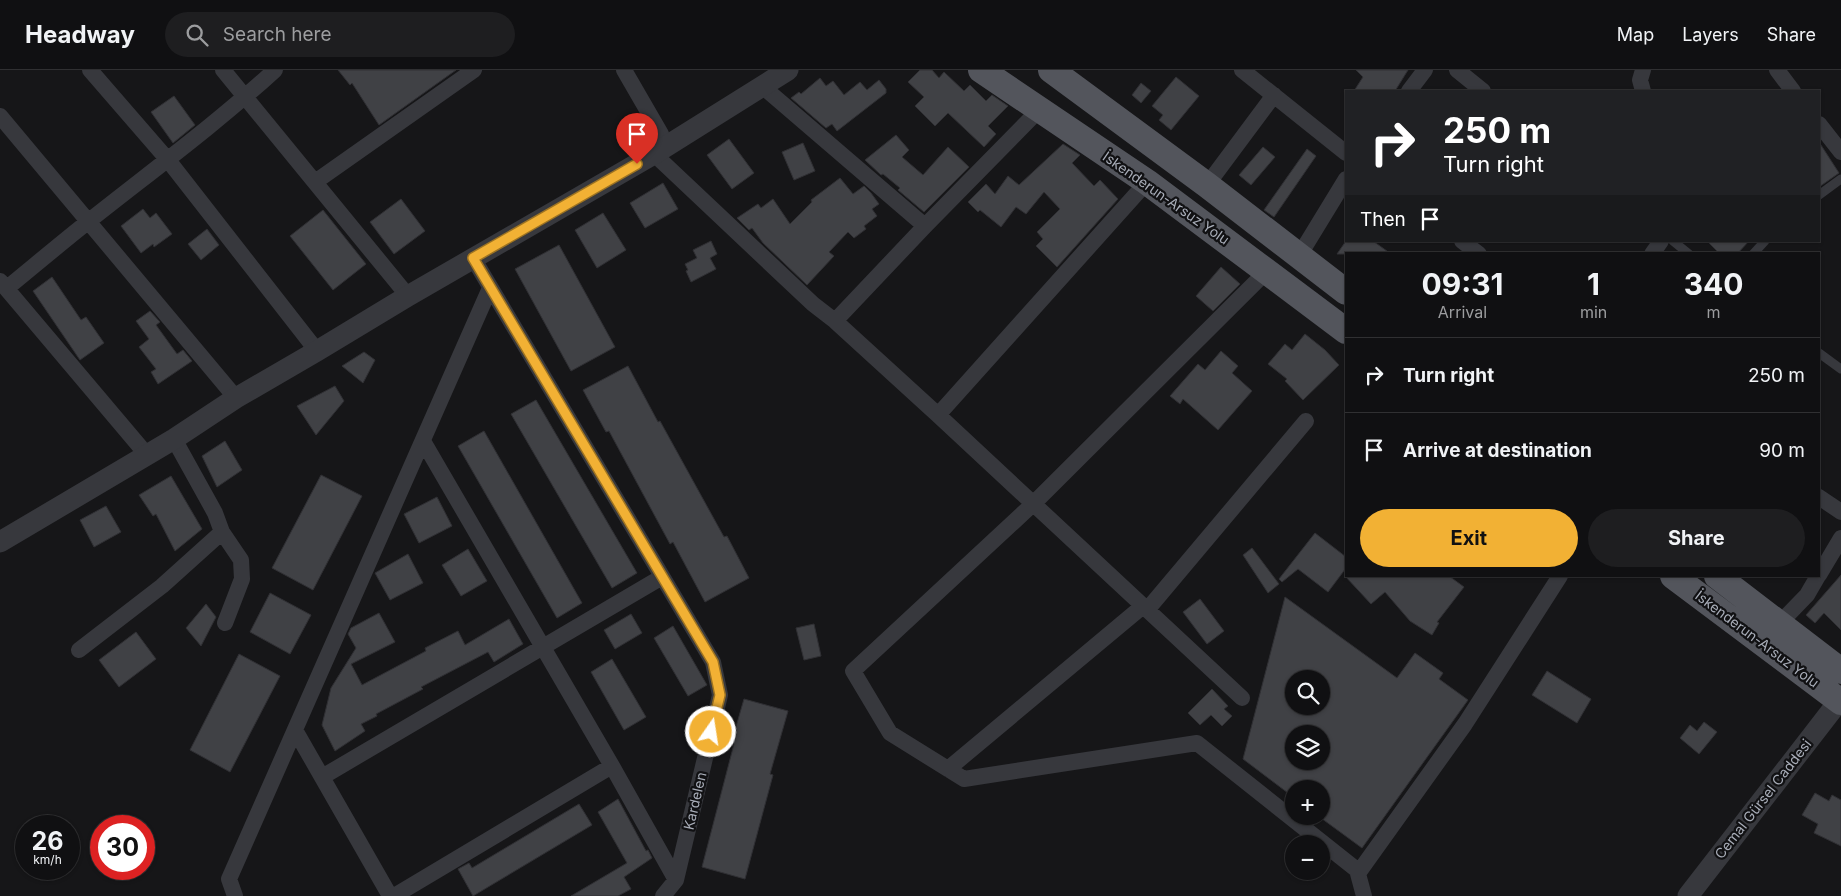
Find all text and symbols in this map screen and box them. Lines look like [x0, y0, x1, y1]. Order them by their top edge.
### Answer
search box [165, 12, 515, 57]
text: Headway [25, 20, 135, 49]
icon: search [183, 21, 211, 49]
text: Search here [223, 23, 331, 46]
text: Map [1617, 24, 1654, 45]
text: Layers [1682, 24, 1739, 45]
text: Share [1767, 24, 1816, 45]
text: 250 m [1443, 109, 1551, 151]
icon: right [1360, 110, 1425, 175]
pin [616, 113, 658, 164]
icon: arrive [623, 120, 651, 148]
street label: İskenderun-Arsuz Yolu [1100, 148, 1233, 248]
text: Turn right [1443, 151, 1544, 177]
icon: arrive [1416, 205, 1444, 233]
text: Then [1360, 208, 1406, 231]
text: 09:31 [1421, 266, 1503, 302]
text: 1 [1587, 266, 1600, 302]
text: 340 [1684, 266, 1744, 302]
text: Arrival [1438, 302, 1487, 322]
text: min [1580, 302, 1607, 322]
text: m [1707, 302, 1721, 322]
icon: right [1360, 361, 1388, 389]
text: Turn right [1403, 364, 1494, 387]
text: 250 m [1748, 364, 1805, 387]
icon: arrive [1360, 436, 1388, 464]
text: Arrive at destination [1403, 439, 1592, 462]
text: 90 m [1759, 439, 1805, 462]
button: Exit [1360, 509, 1578, 567]
button: Share [1588, 509, 1805, 567]
street label: İskenderun-Arsuz Yolu [1692, 587, 1822, 691]
map controls [1285, 670, 1330, 880]
button: search [1285, 670, 1330, 715]
position arrow [684, 705, 736, 757]
button: layers [1285, 725, 1330, 770]
street label: Cemal Gürsel Caddesi [1711, 736, 1815, 862]
street label: Kardelen [680, 770, 709, 831]
button: + [1285, 780, 1330, 825]
speed limit sign: 30 [90, 815, 155, 880]
text: 26 [32, 826, 63, 856]
button: − [1285, 835, 1330, 880]
text: km/h [33, 852, 62, 867]

